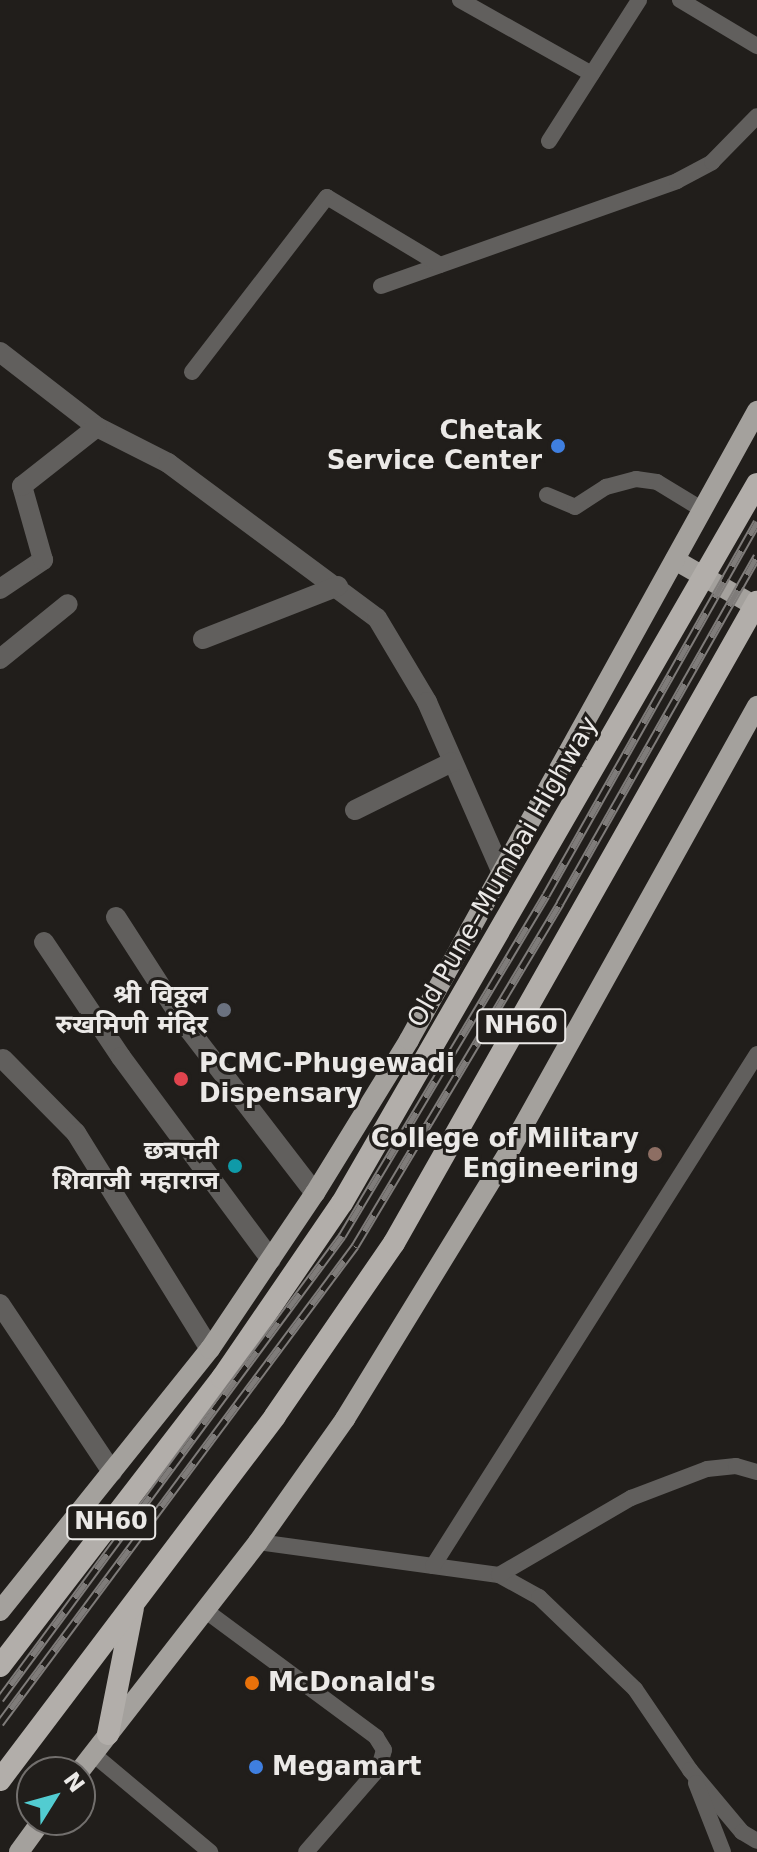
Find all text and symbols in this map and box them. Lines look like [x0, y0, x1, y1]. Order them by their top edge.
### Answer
place label: Chetak Service Center [327, 415, 542, 476]
marker: Chetak Service Center [549, 437, 567, 455]
street label: Old Pune–Mumbai Highway [401, 711, 605, 1033]
place label: श्री विठ्ठल रुखमिणी मंदिर [56, 979, 208, 1040]
marker: श्री विठ्ठल रुखमिणी मंदिर [215, 1001, 233, 1019]
road number: NH60 [475, 1006, 567, 1046]
place label: PCMC-Phugewadi Dispensary [199, 1048, 455, 1110]
marker: PCMC-Phugewadi Dispensary [170, 1068, 192, 1090]
place label: College of Military Engineering [371, 1123, 639, 1184]
place label: छत्रपती शिवाजी महाराज [52, 1135, 219, 1196]
marker: College of Military Engineering [646, 1145, 664, 1163]
marker: छत्रपती शिवाजी महाराज [226, 1157, 244, 1175]
road number: NH60 [65, 1502, 157, 1542]
place label: McDonald's [268, 1667, 436, 1699]
marker: McDonald's [243, 1674, 261, 1692]
place label: Megamart [272, 1751, 422, 1783]
north arrow [16, 1756, 96, 1836]
marker: Megamart [247, 1758, 265, 1776]
text: N [58, 1768, 89, 1797]

